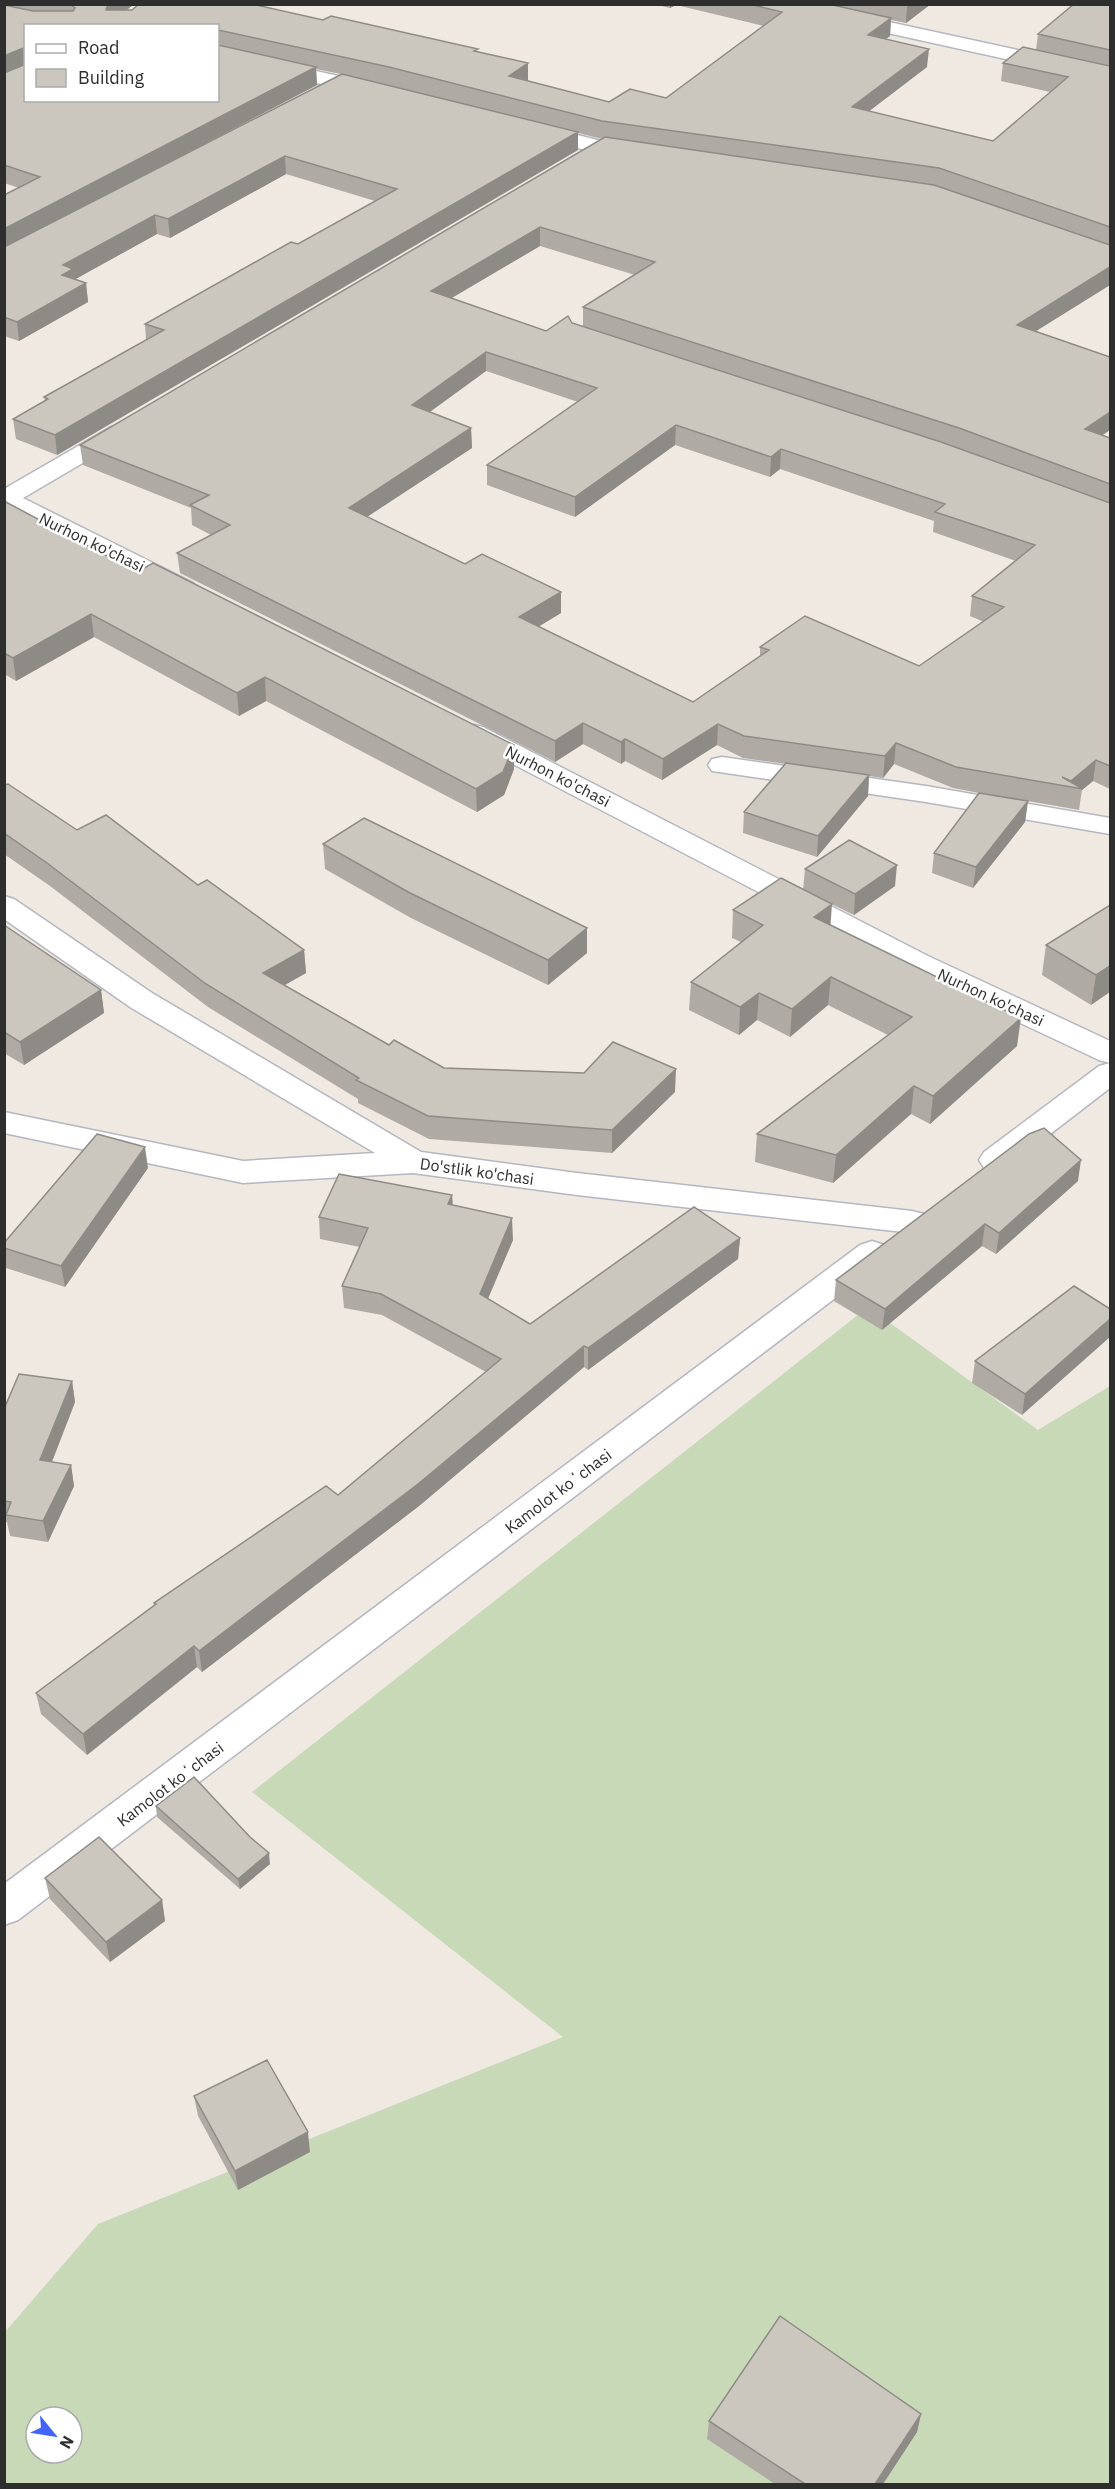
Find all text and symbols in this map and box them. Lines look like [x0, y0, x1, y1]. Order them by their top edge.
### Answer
legend [24, 24, 219, 102]
text: Road [78, 36, 119, 59]
text: Building [78, 66, 145, 89]
street label: Nurhon ko'chasi [36, 508, 148, 576]
street label: Nurhon ko'chasi [502, 741, 614, 811]
street label: Nurhon ko'chasi [935, 964, 1047, 1030]
street label: Do'stlik ko'chasi [419, 1153, 535, 1189]
street label: Kamolot koʻchasi [501, 1444, 615, 1538]
street label: Kamolot koʻchasi [113, 1737, 227, 1831]
north arrow [24, 2405, 84, 2465]
text: N [55, 2432, 79, 2453]

